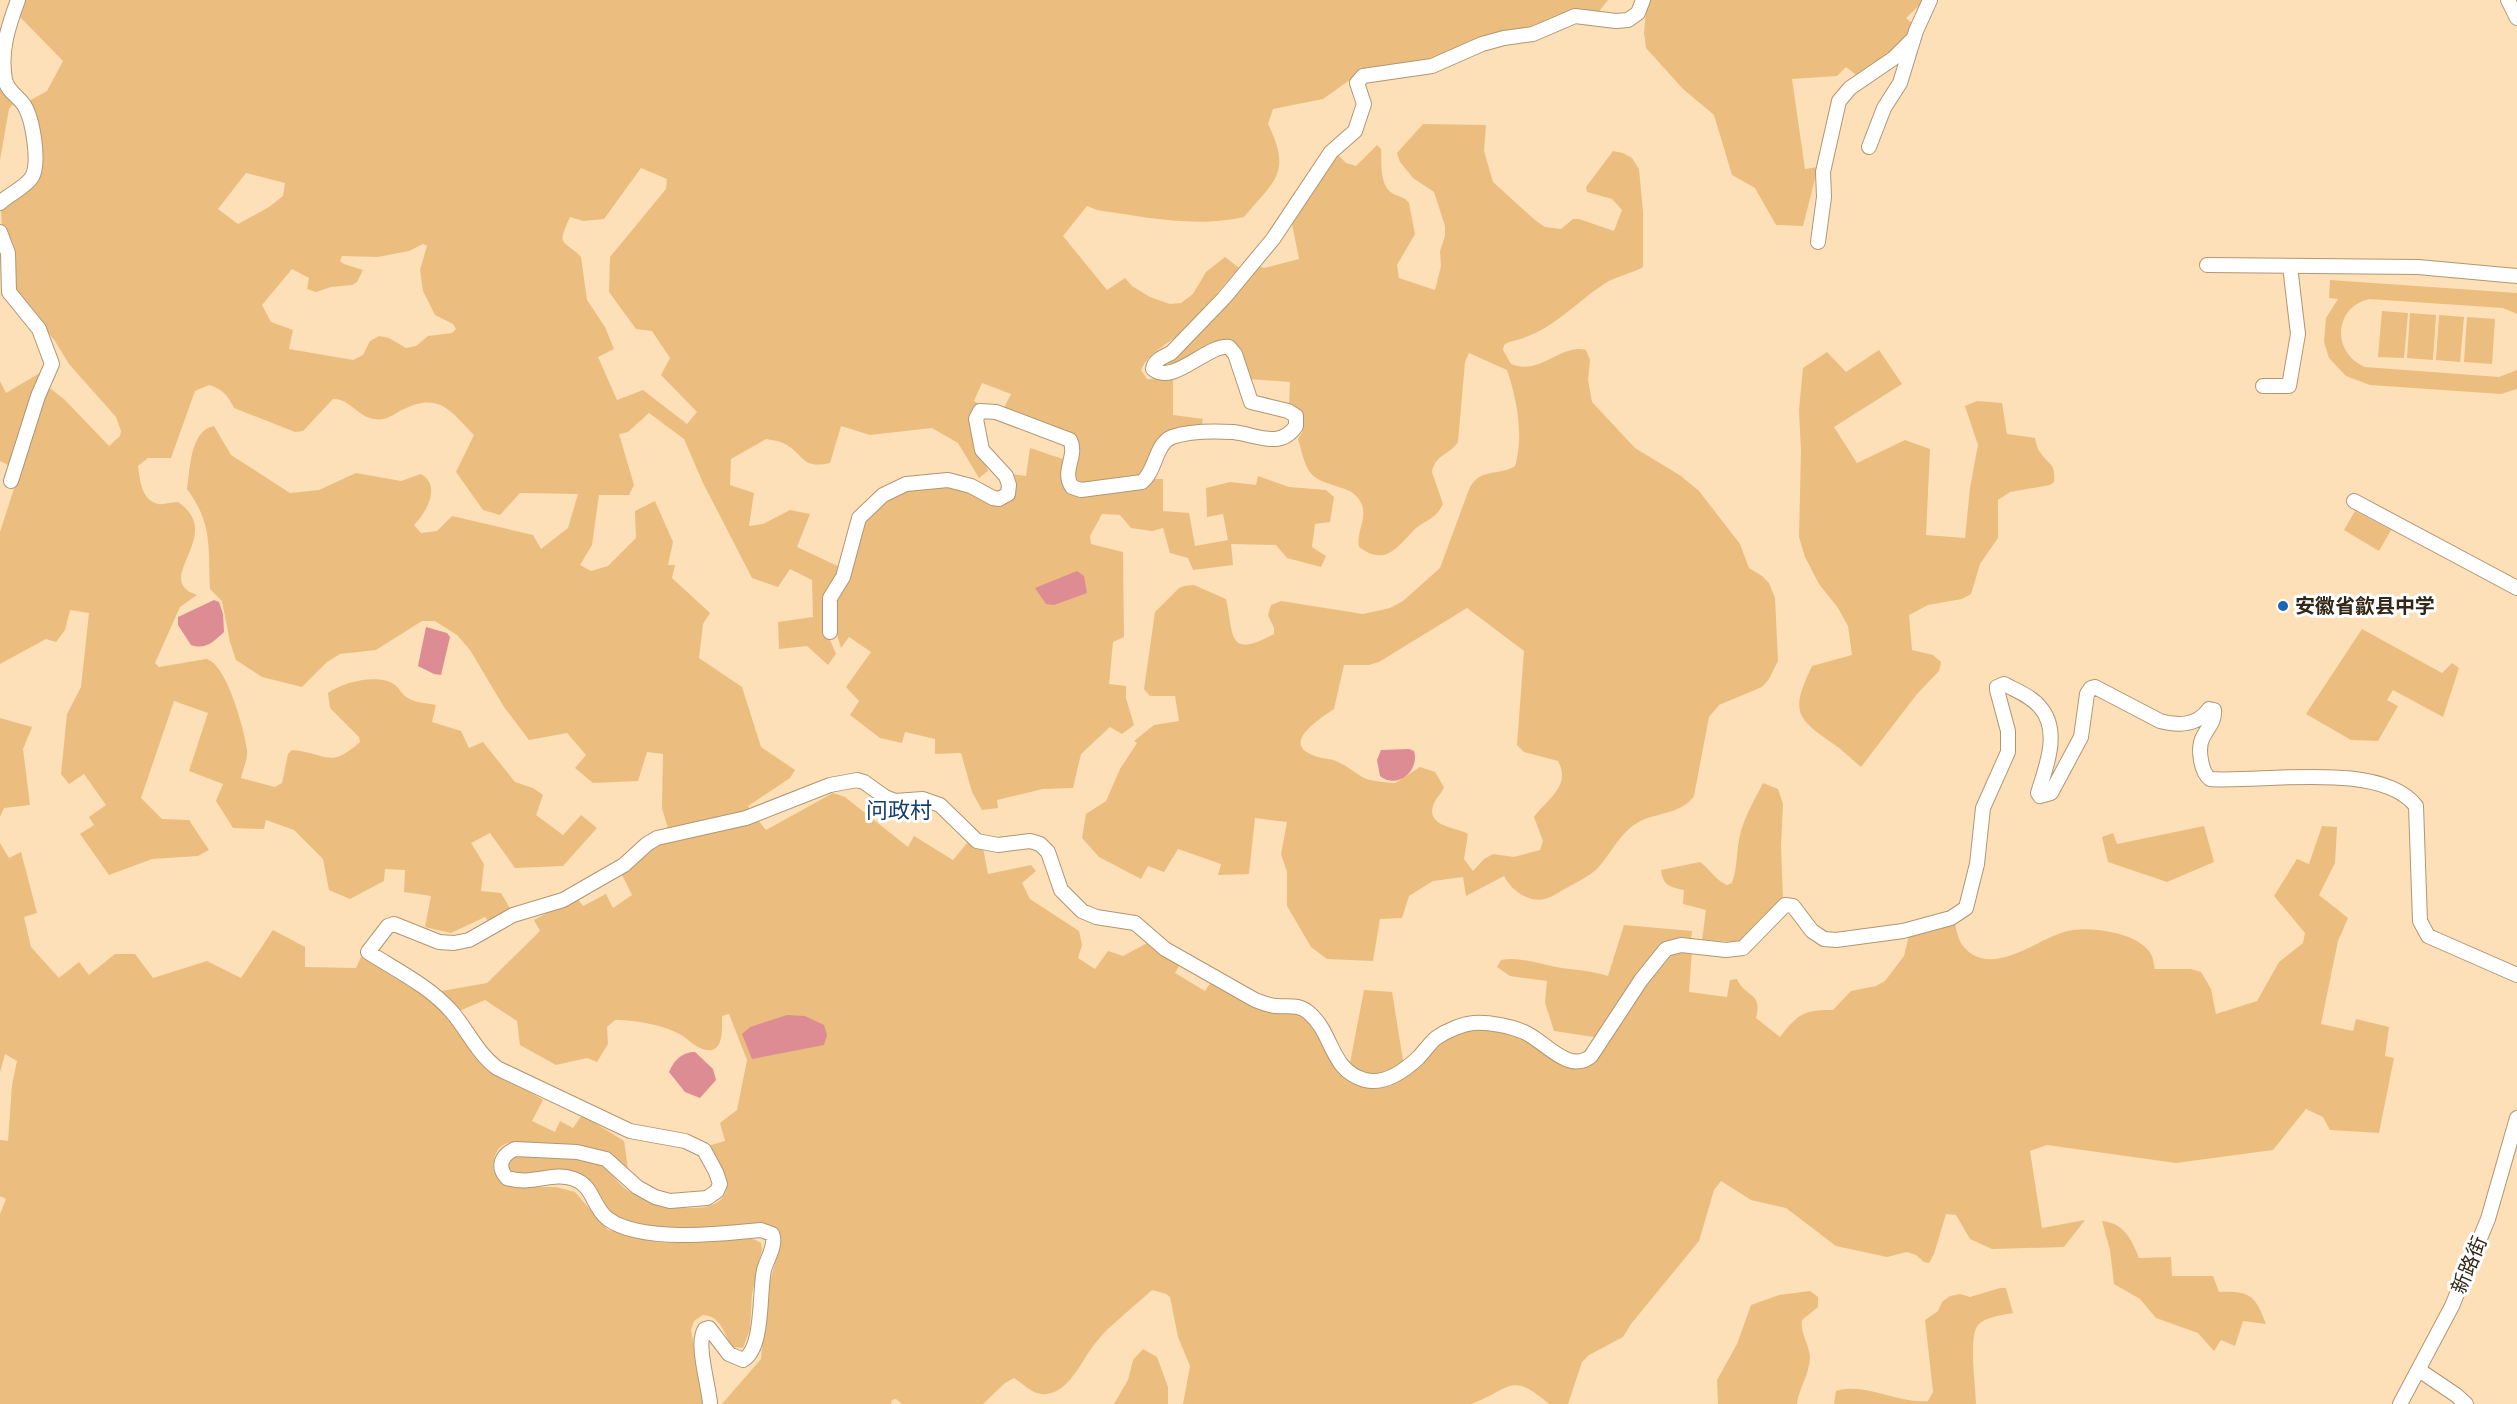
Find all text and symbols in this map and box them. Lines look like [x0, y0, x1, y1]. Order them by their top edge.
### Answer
place label: 安徽省歙县中学 [2295, 594, 2435, 618]
marker: 安徽省歙县中学 [2276, 599, 2290, 613]
district label: 问政村 [866, 798, 932, 823]
street label: 新路街 [2446, 1233, 2492, 1297]

